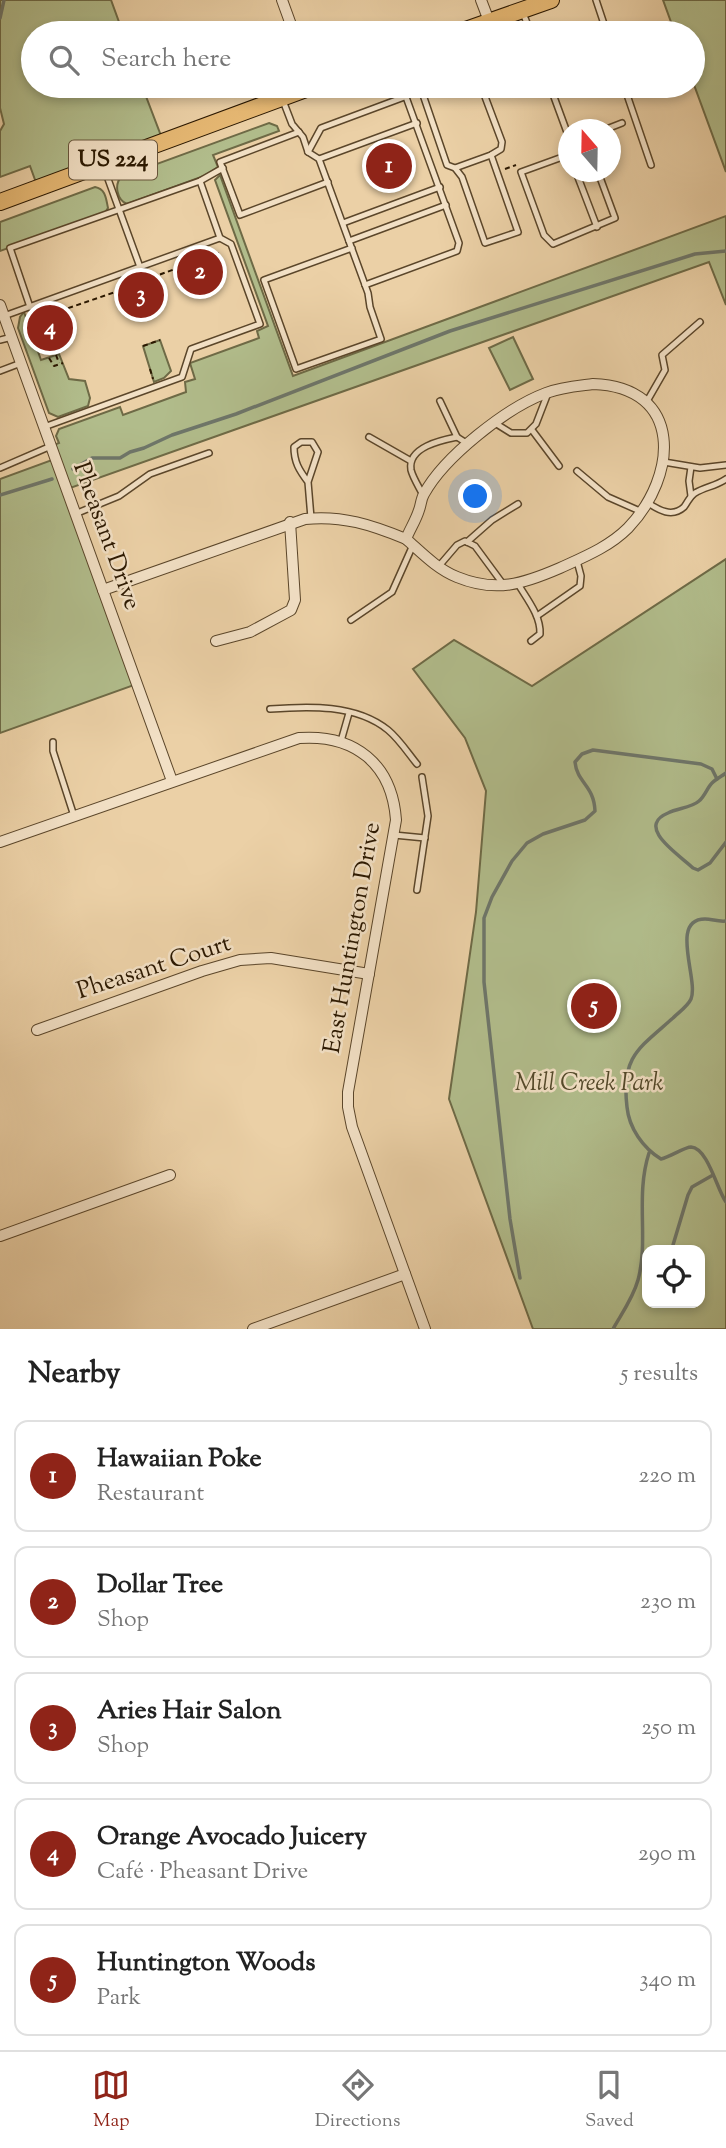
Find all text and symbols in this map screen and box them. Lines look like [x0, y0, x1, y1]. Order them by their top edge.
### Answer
search box [21, 21, 705, 98]
icon: search [45, 41, 83, 79]
text: Search here [101, 41, 231, 78]
north arrow [558, 119, 621, 182]
road number: US 224 [69, 140, 157, 180]
pin: 1 [366, 140, 412, 192]
pin: 2 [177, 246, 223, 298]
pin: 3 [118, 269, 164, 321]
pin: 4 [27, 302, 73, 354]
street label: Pheasant Drive [63, 457, 149, 615]
your location [458, 479, 492, 513]
street label: East Huntington Drive [316, 820, 390, 1056]
street label: Pheasant Court [73, 927, 235, 1009]
pin: 5 [571, 980, 617, 1032]
park label: Mill Creek Park [515, 1067, 663, 1101]
map controls [642, 1245, 705, 1308]
button: locate [642, 1245, 705, 1308]
text: Nearby [28, 1353, 120, 1396]
text: 5 results [621, 1358, 698, 1391]
text: Hawaiian Poke [97, 1441, 262, 1478]
text: 1 [49, 1460, 57, 1493]
text: 220 m [638, 1460, 696, 1493]
text: Restaurant [97, 1478, 204, 1511]
text: Dollar Tree [97, 1567, 223, 1604]
text: 2 [48, 1586, 58, 1619]
text: 230 m [640, 1586, 696, 1619]
text: Shop [97, 1604, 149, 1637]
text: Aries Hair Salon [97, 1693, 282, 1730]
text: 3 [48, 1712, 58, 1745]
text: 250 m [641, 1712, 696, 1745]
text: Shop [97, 1730, 149, 1763]
text: Orange Avocado Juicery [97, 1819, 367, 1856]
text: 4 [47, 1838, 59, 1871]
text: 290 m [638, 1838, 696, 1871]
text: Café · Pheasant Drive [97, 1856, 308, 1889]
text: Huntington Woods [97, 1945, 315, 1982]
text: 5 [49, 1964, 57, 1997]
text: 340 m [639, 1964, 696, 1997]
text: Park [97, 1982, 141, 2015]
tab: Map [92, 2066, 130, 2135]
tab: Directions [315, 2066, 400, 2135]
tab: Saved [585, 2066, 634, 2135]

